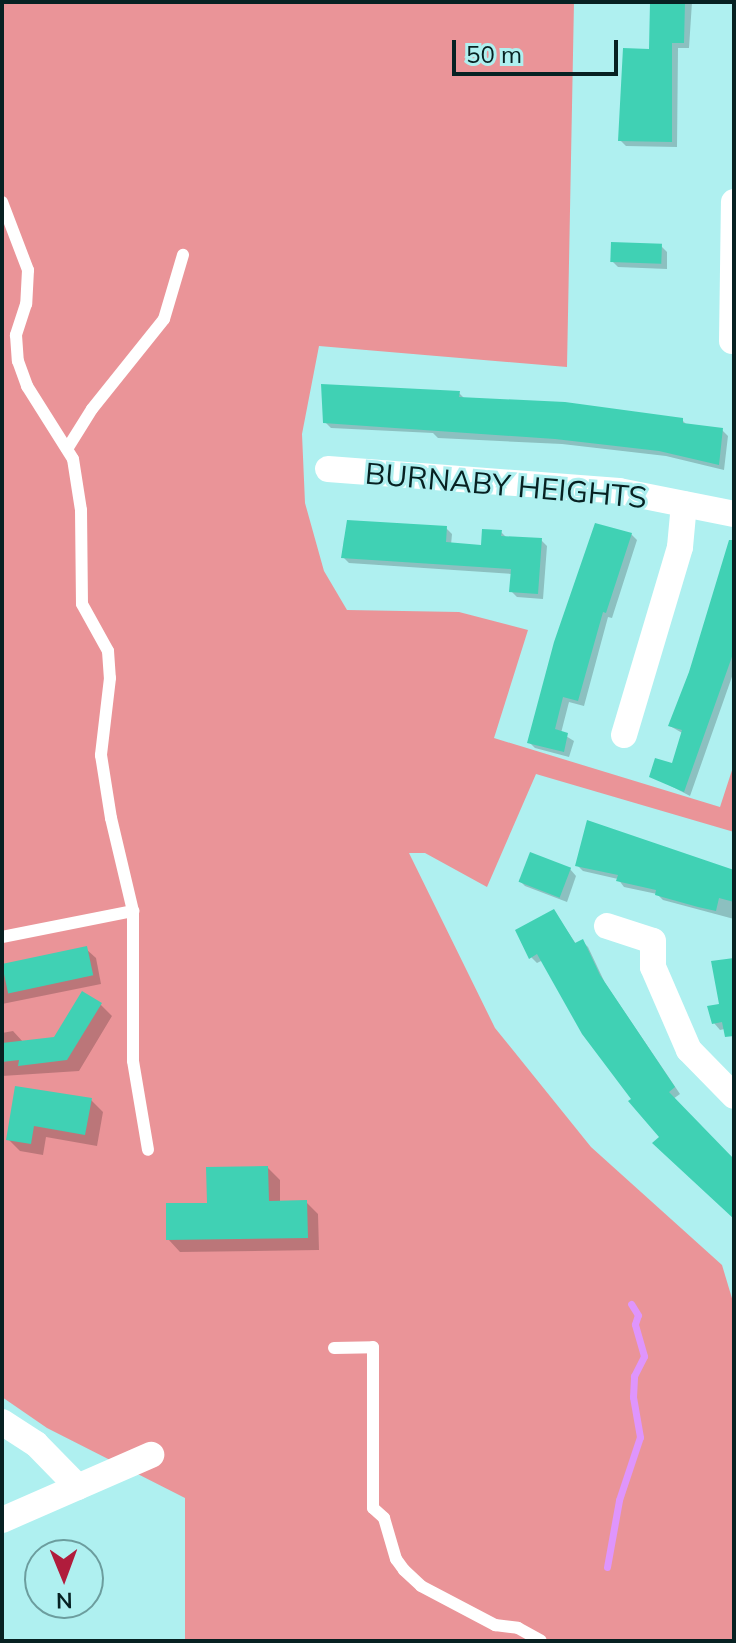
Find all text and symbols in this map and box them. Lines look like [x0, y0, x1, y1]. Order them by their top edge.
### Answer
scale bar [456, 24, 622, 74]
text: 50 m [466, 39, 522, 69]
street label: BURNABY HEIGHTS [364, 455, 648, 515]
north arrow [24, 1539, 104, 1619]
text: N [56, 1587, 73, 1615]

